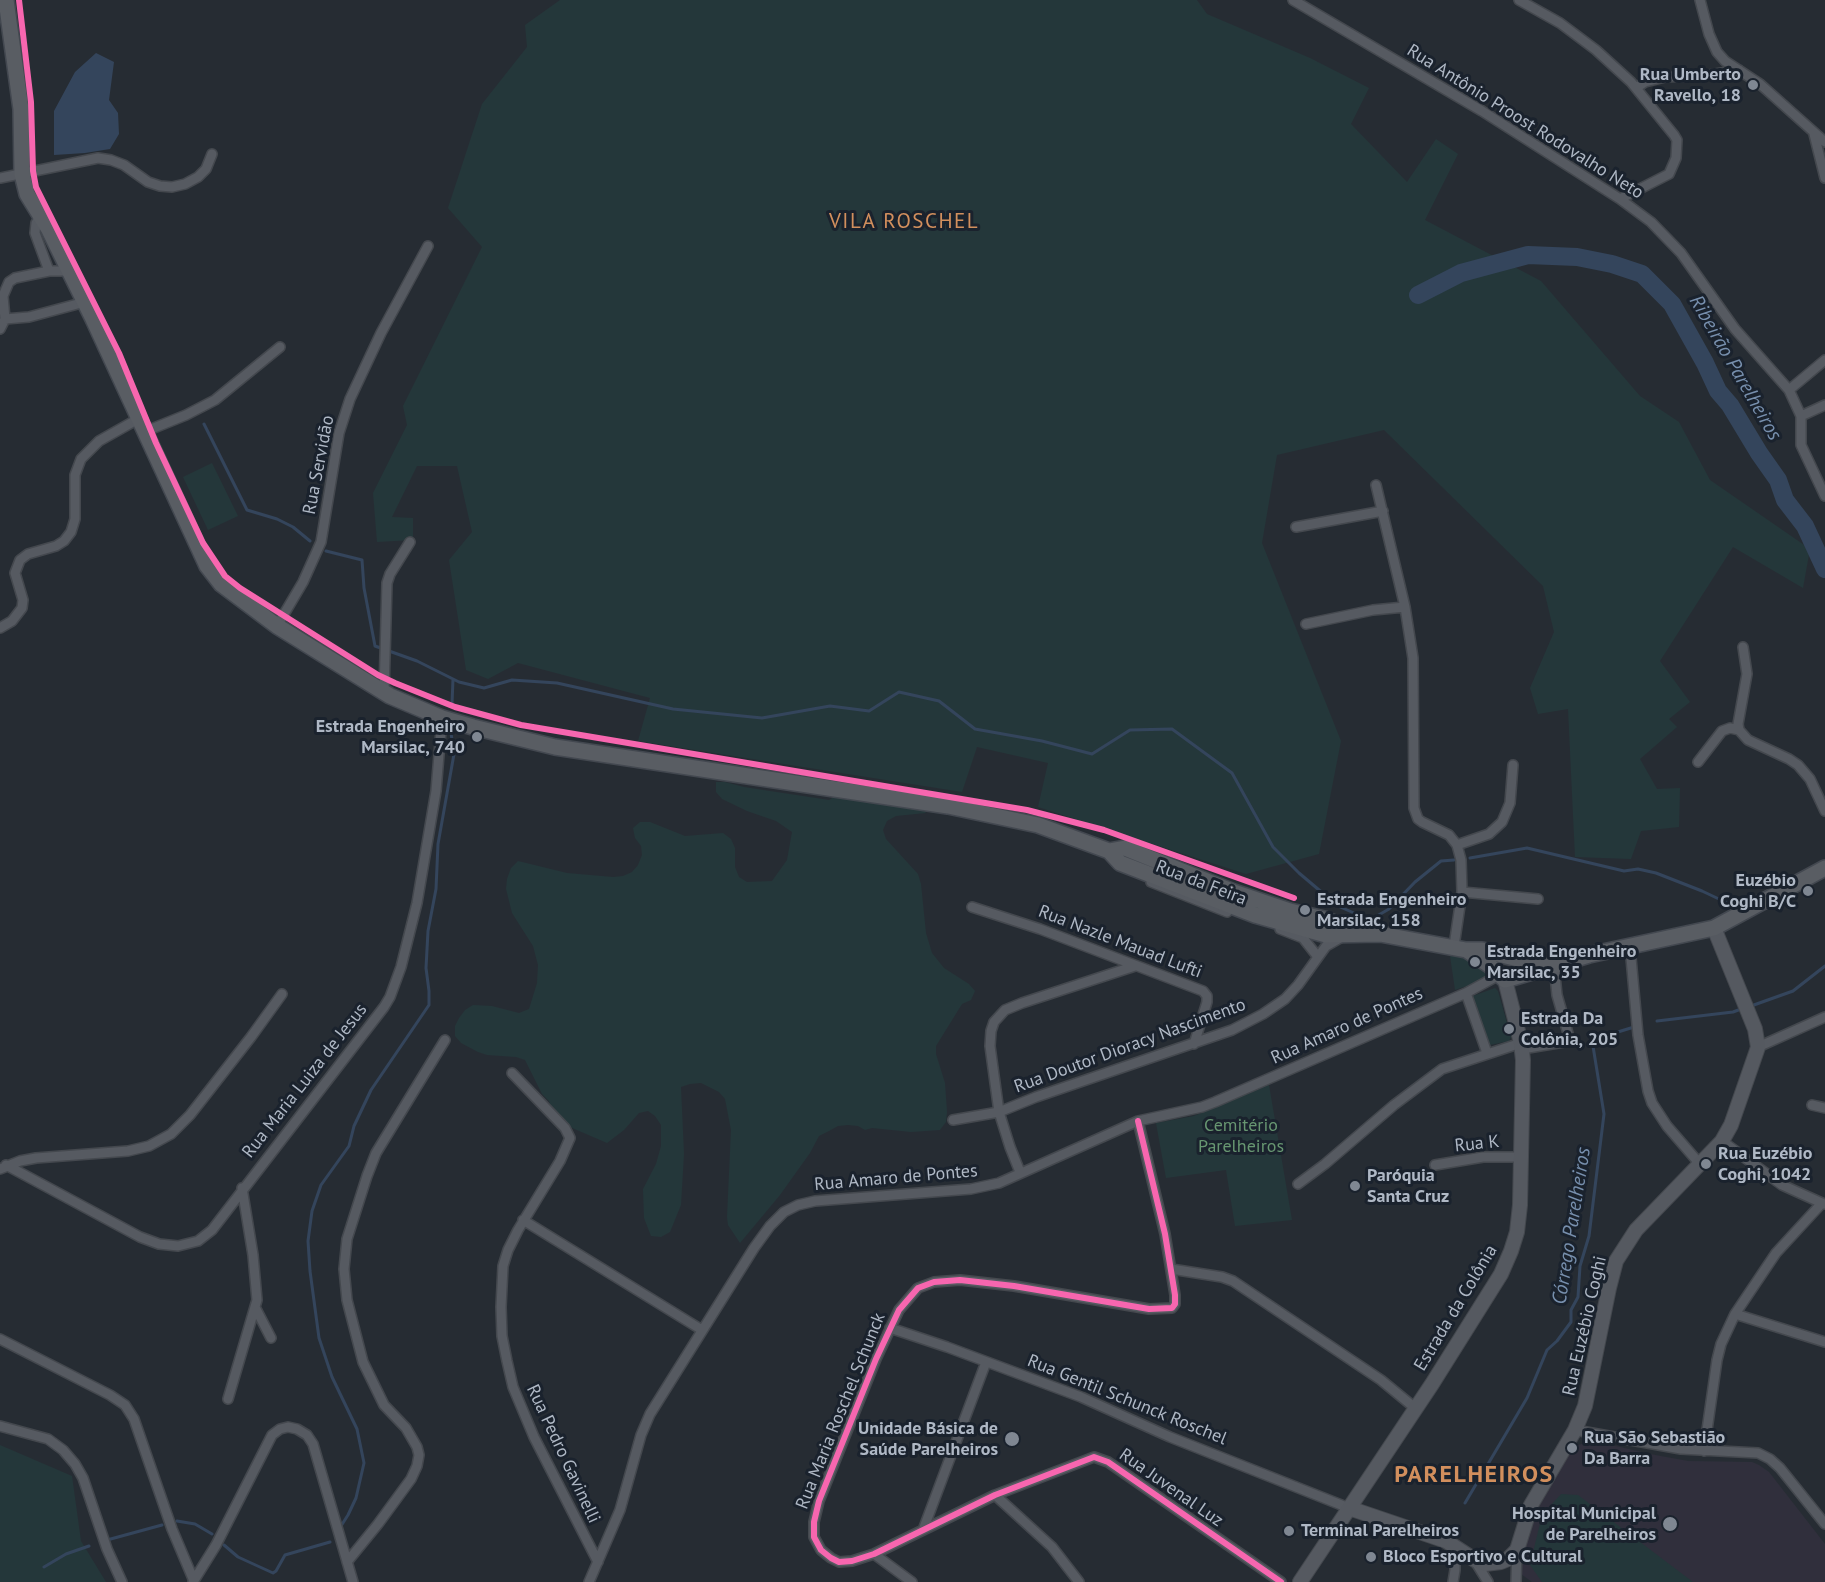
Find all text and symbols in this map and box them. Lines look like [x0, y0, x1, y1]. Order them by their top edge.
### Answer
street label: Rua Antônio Proost Rodovalho Neto [1403, 40, 1647, 204]
place label: Rua Umberto Ravello, 18 [1640, 64, 1741, 106]
marker: Rua Umberto Ravello, 18 [1746, 78, 1760, 92]
district label: VILA ROSCHEL [829, 209, 979, 235]
water label: Ribeirão Parelheiros [1684, 291, 1786, 445]
street label: Rua Servidão [299, 414, 339, 516]
place label: Estrada Engenheiro Marsilac, 740 [316, 716, 465, 758]
marker: Estrada Engenheiro Marsilac, 740 [470, 730, 484, 744]
street label: Rua da Feira [1152, 856, 1250, 910]
place label: Euzébio Coghi B/C [1720, 870, 1796, 912]
marker: Euzébio Coghi B/C [1801, 884, 1815, 898]
place label: Estrada Engenheiro Marsilac, 158 [1317, 889, 1466, 932]
street label: Rua Nazle Mauad Lufti [1035, 901, 1205, 983]
marker: Estrada Engenheiro Marsilac, 158 [1298, 903, 1312, 917]
place label: Estrada Engenheiro Marsilac, 35 [1487, 941, 1636, 984]
marker: Estrada Engenheiro Marsilac, 35 [1468, 955, 1482, 969]
street label: Rua Amaro de Pontes [1268, 983, 1426, 1069]
street label: Rua Doutor Dioracy Nascimento [1011, 994, 1249, 1098]
street label: Rua Maria Luiza de Jesus [238, 1000, 372, 1162]
place label: Estrada Da Colônia, 205 [1521, 1008, 1618, 1050]
marker: Estrada Da Colônia, 205 [1502, 1022, 1516, 1036]
park label: Cemitério Parelheiros [1198, 1115, 1284, 1158]
street label: Rua K [1454, 1131, 1500, 1157]
place label: Rua Euzébio Coghi, 1042 [1718, 1143, 1812, 1186]
water label: Córrego Parelheiros [1548, 1146, 1596, 1306]
marker: Rua Euzébio Coghi, 1042 [1699, 1157, 1713, 1171]
street label: Rua Amaro de Pontes [813, 1160, 979, 1196]
place label: Paróquia Santa Cruz [1367, 1165, 1449, 1208]
marker: Paróquia Santa Cruz [1348, 1179, 1362, 1193]
street label: Estrada da Colônia [1410, 1241, 1502, 1375]
street label: Rua Euzébio Coghi [1558, 1254, 1612, 1398]
street label: Rua Maria Roschel Schunck [792, 1310, 890, 1512]
street label: Rua Gentil Schunck Roschel [1024, 1350, 1230, 1450]
street label: Rua Pedro Gavinelli [521, 1381, 605, 1527]
place label: Unidade Básica de Saúde Parelheiros [858, 1418, 998, 1460]
place label: Rua São Sebastião Da Barra [1584, 1427, 1725, 1470]
marker: Unidade Básica de Saúde Parelheiros [1003, 1430, 1021, 1448]
marker: Rua São Sebastião Da Barra [1565, 1441, 1579, 1455]
street label: Rua Juvenal Luz [1115, 1444, 1227, 1532]
district label: PARELHEIROS [1394, 1461, 1554, 1489]
place label: Hospital Municipal de Parelheiros [1512, 1503, 1656, 1546]
marker: Hospital Municipal de Parelheiros [1661, 1515, 1679, 1533]
place label: Terminal Parelheiros [1301, 1520, 1459, 1542]
marker: Terminal Parelheiros [1282, 1524, 1296, 1538]
place label: Bloco Esportivo e Cultural [1383, 1546, 1582, 1568]
marker: Bloco Esportivo e Cultural [1364, 1550, 1378, 1564]

